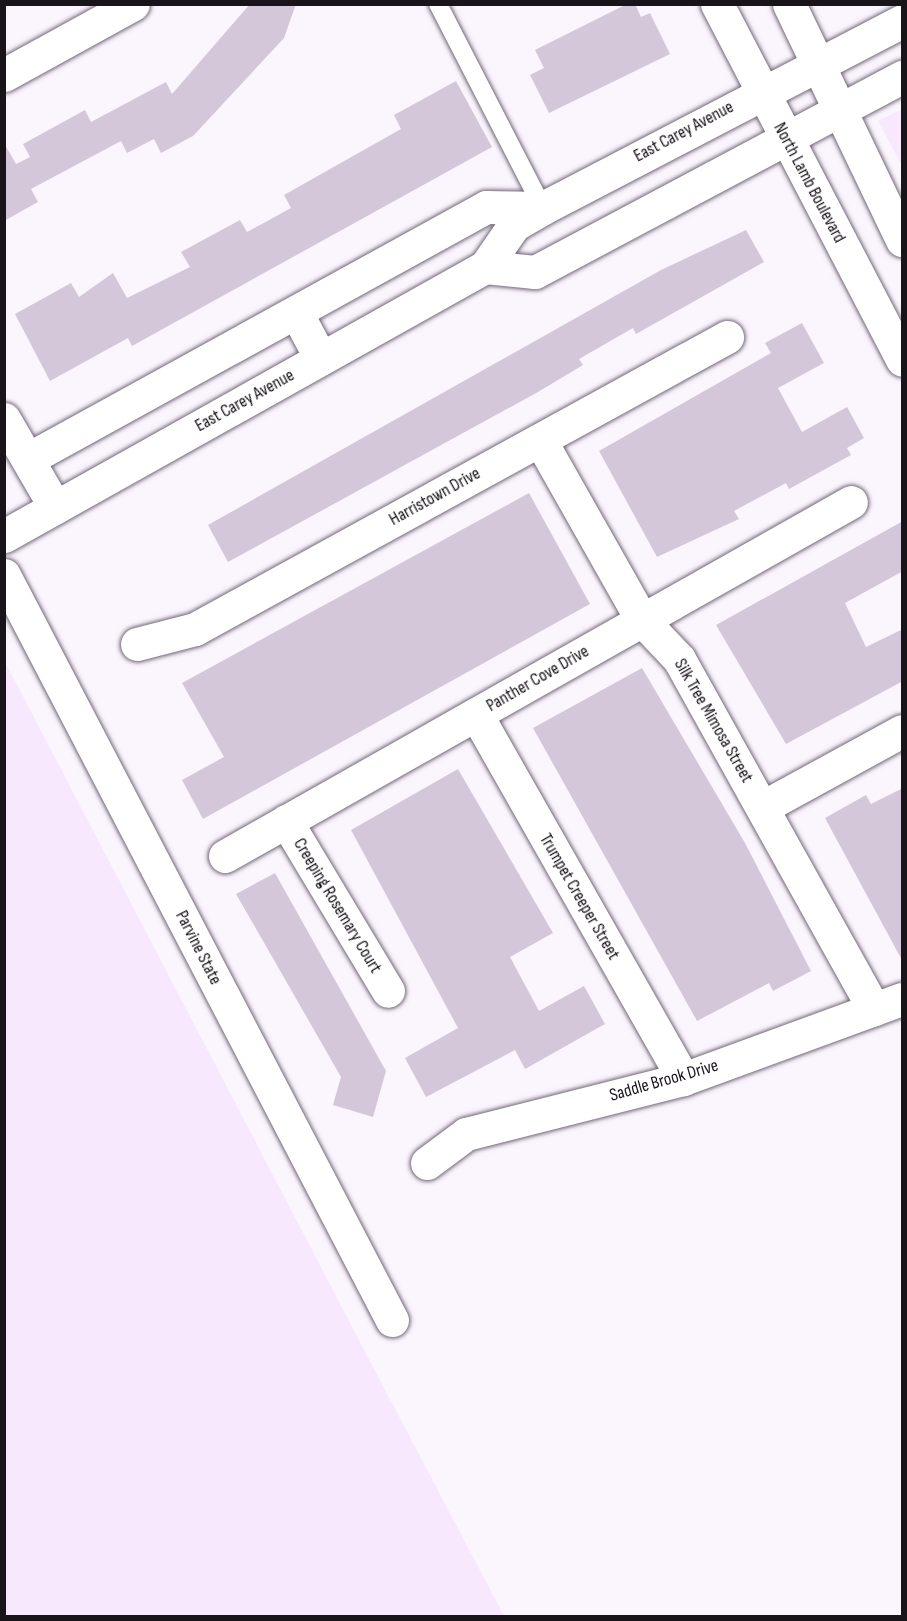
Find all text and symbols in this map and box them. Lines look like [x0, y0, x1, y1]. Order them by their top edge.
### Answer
street label: East Carey Avenue [630, 97, 738, 167]
street label: North Lamb Boulevard [768, 119, 850, 247]
street label: East Carey Avenue [192, 365, 298, 437]
street label: Harristown Drive [386, 463, 484, 531]
street label: Panther Cove Drive [483, 641, 593, 717]
street label: Silk Tree Mimosa Street [669, 655, 757, 787]
street label: Trumpet Creeper Street [534, 830, 624, 964]
street label: Creeping Rosemary Court [288, 834, 386, 978]
street label: Parvine State [170, 907, 226, 989]
street label: Saddle Brook Drive [607, 1055, 721, 1107]

